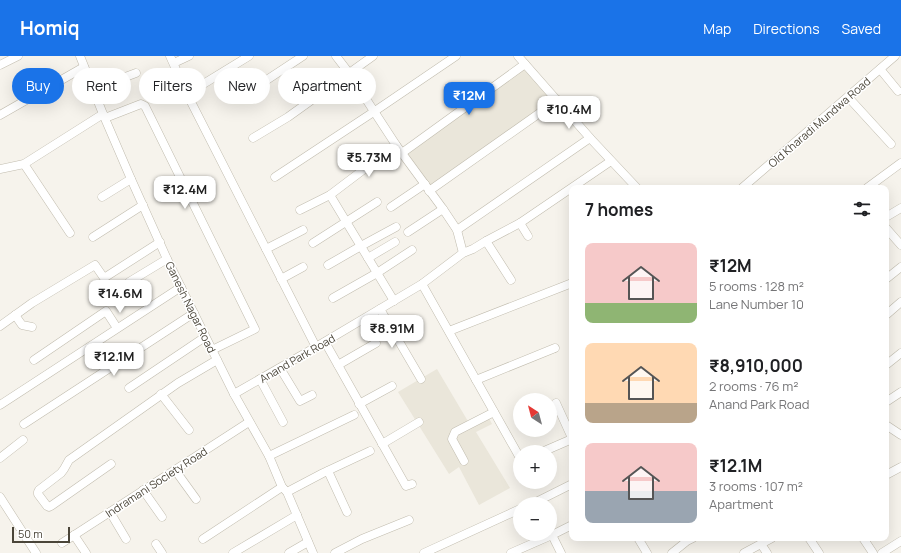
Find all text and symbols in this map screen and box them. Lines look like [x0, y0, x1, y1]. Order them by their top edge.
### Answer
text: Homiq [20, 15, 80, 41]
text: Map [703, 19, 731, 38]
text: Directions [753, 19, 820, 38]
text: Saved [842, 19, 881, 38]
chip: Buy [12, 68, 64, 104]
chip: Rent [72, 68, 131, 104]
chip: Filters [139, 68, 206, 104]
chip: New [214, 68, 270, 104]
chip: Apartment [278, 68, 376, 104]
street label: Old Kharadi Mundwa Road [765, 73, 873, 171]
pin: ₹12M [445, 82, 493, 116]
text: ₹12M [453, 86, 485, 104]
pin: ₹10.4M [536, 96, 602, 130]
text: ₹10.4M [546, 100, 592, 118]
pin: ₹5.73M [336, 144, 402, 178]
text: ₹5.73M [346, 148, 392, 166]
pin: ₹12.4M [152, 176, 218, 210]
text: ₹12.4M [163, 180, 207, 198]
text: 7 homes [585, 198, 653, 221]
icon: filters [851, 198, 873, 220]
text: ₹12M [709, 254, 752, 277]
street label: Ganesh Nagar Road [162, 259, 220, 355]
icon: home [617, 259, 665, 307]
text: 5 rooms · 128 m² [709, 277, 804, 295]
pin: ₹14.6M [87, 280, 153, 314]
text: ₹14.6M [98, 284, 142, 302]
text: Lane Number 10 [709, 295, 804, 313]
pin: ₹8.91M [359, 315, 425, 349]
text: ₹8.91M [370, 319, 414, 337]
street label: Anand Park Road [256, 330, 338, 386]
pin: ₹12.1M [81, 343, 147, 377]
text: ₹12.1M [94, 347, 134, 365]
text: ₹8,910,000 [709, 354, 803, 377]
icon: home [617, 359, 665, 407]
text: 2 rooms · 76 m² [709, 377, 798, 395]
north arrow [513, 393, 557, 437]
map controls [513, 393, 557, 541]
text: Anand Park Road [709, 395, 809, 413]
street label: Indramani Society Road [102, 443, 210, 521]
button: + [513, 445, 557, 489]
text: ₹12.1M [709, 454, 762, 477]
icon: home [617, 459, 665, 507]
text: 3 rooms · 107 m² [709, 477, 803, 495]
text: Apartment [709, 495, 773, 513]
button: − [513, 497, 557, 541]
scale bar [12, 525, 70, 544]
text: 50 m [18, 526, 43, 541]

